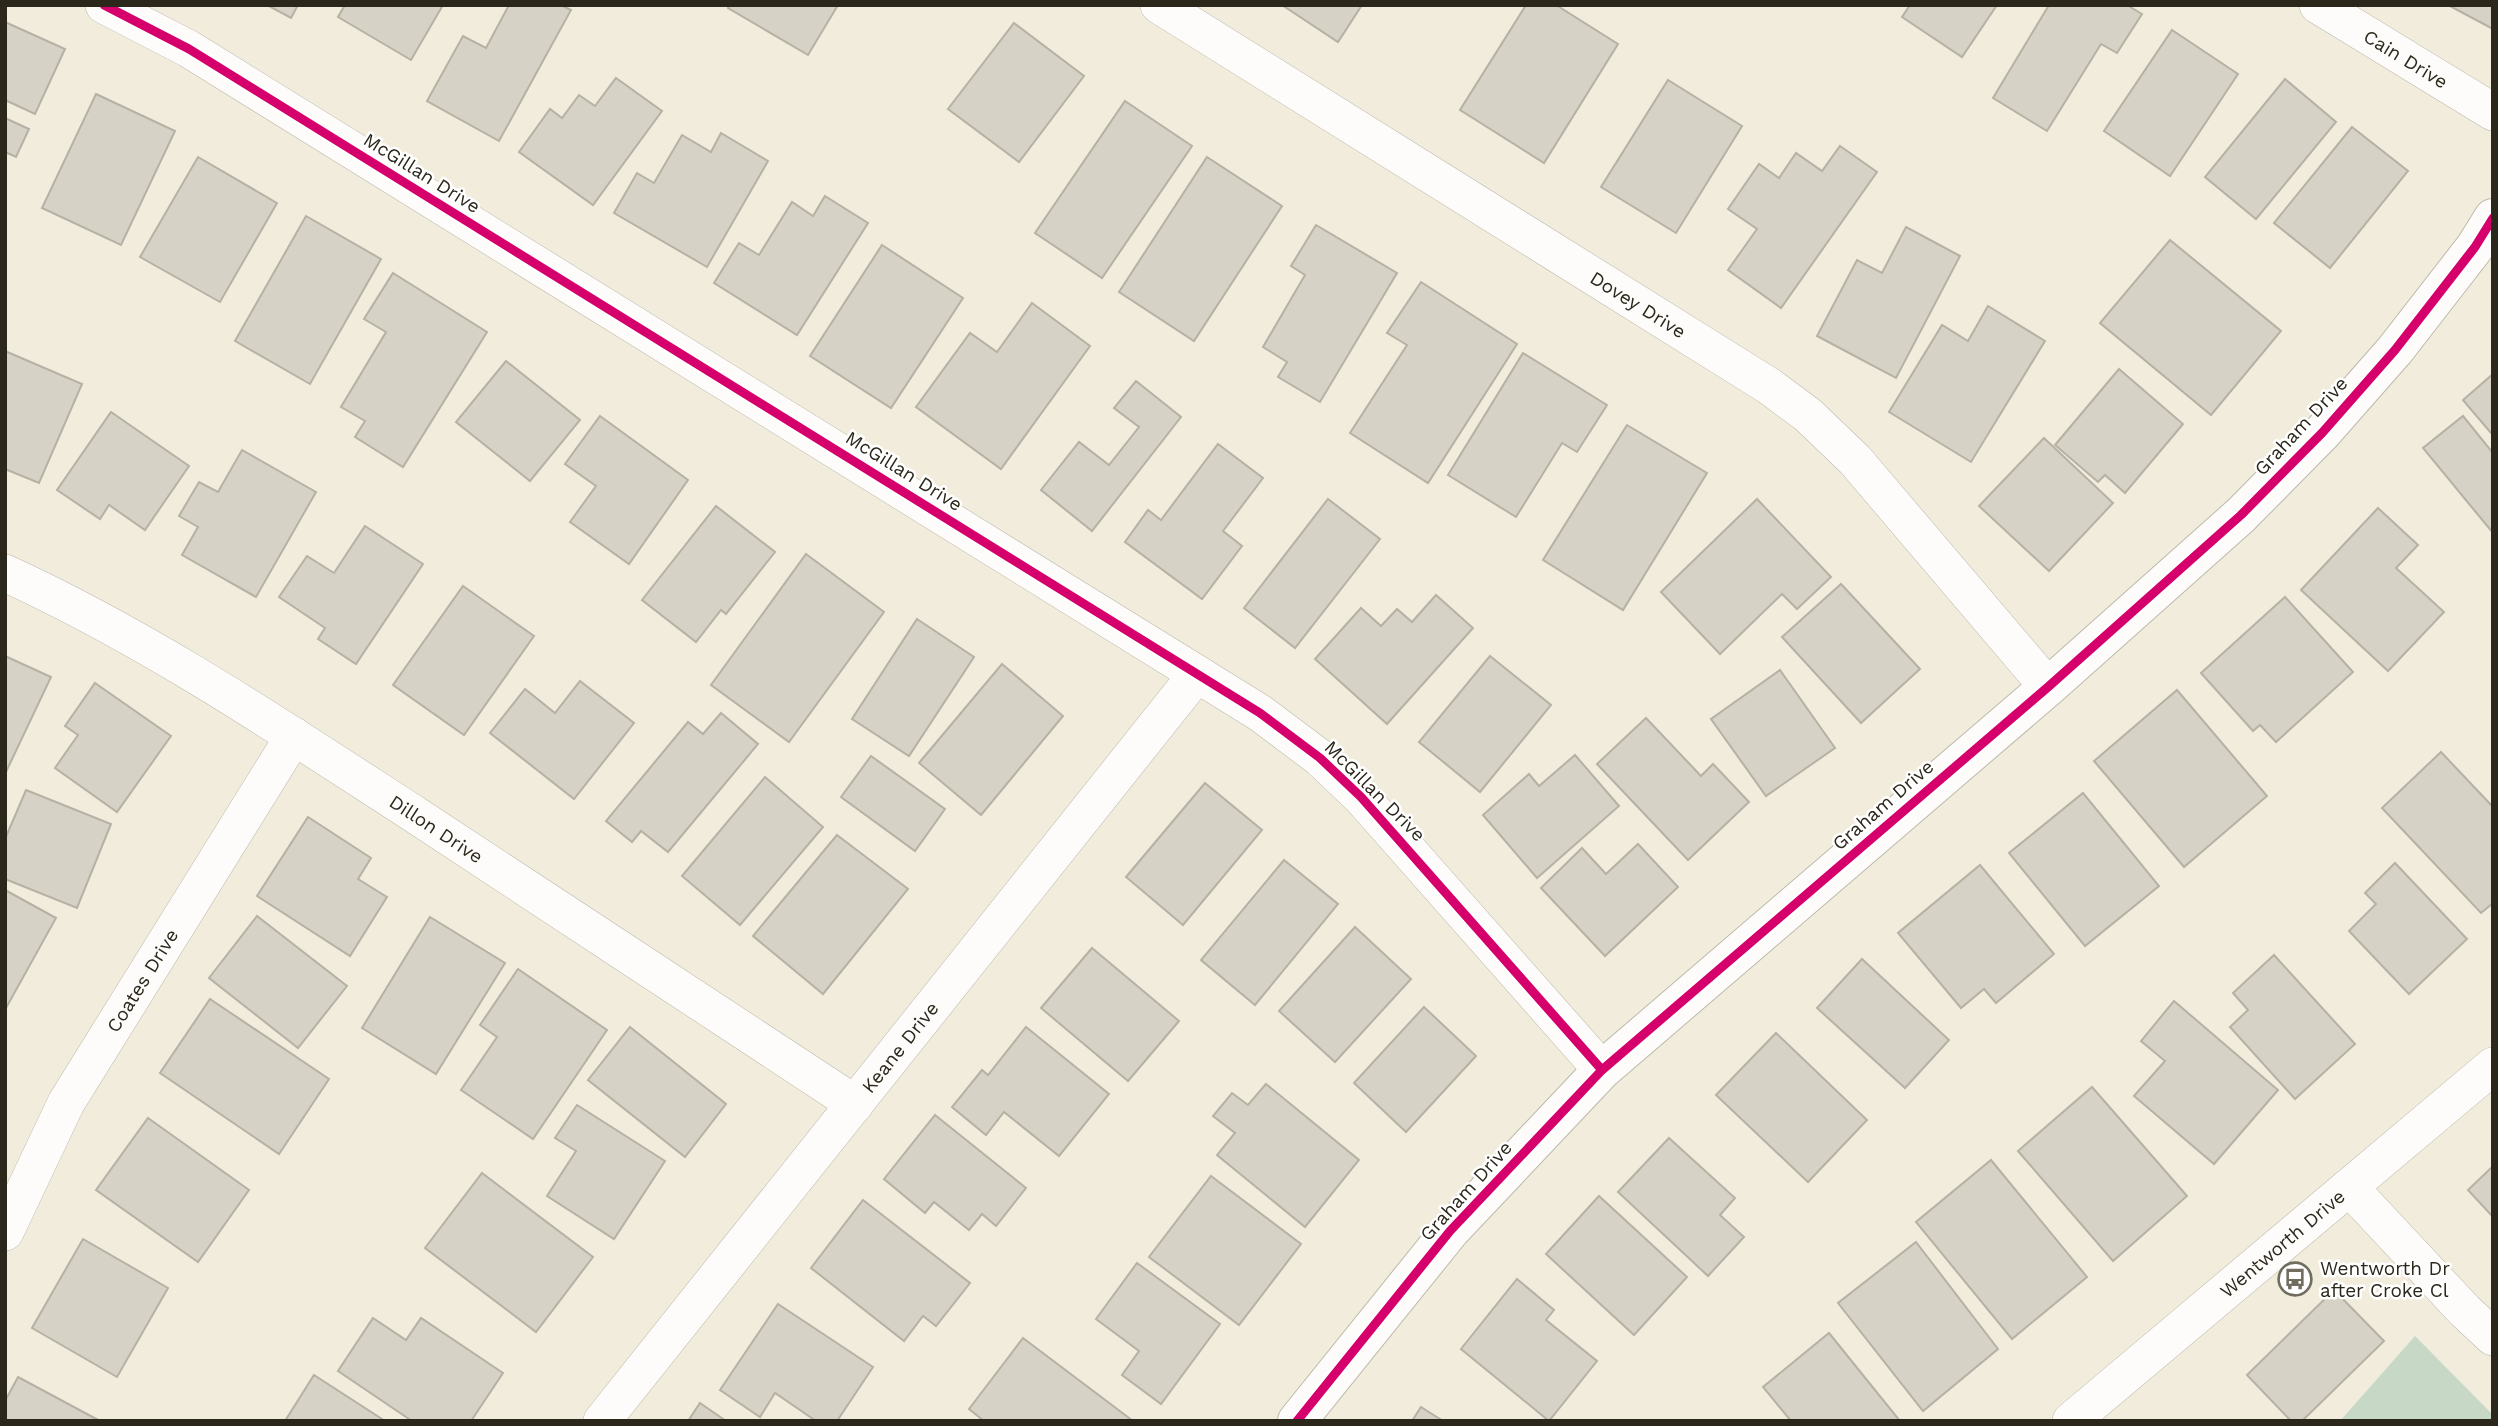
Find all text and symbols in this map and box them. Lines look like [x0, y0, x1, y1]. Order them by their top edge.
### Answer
street label: Cain Drive [2360, 24, 2452, 93]
street label: McGillan Drive [359, 128, 485, 218]
street label: Dovey Drive [1586, 266, 1690, 343]
street label: Graham Drive [2250, 372, 2352, 480]
street label: McGillan Drive [841, 426, 967, 516]
street label: McGillan Drive [1320, 736, 1430, 846]
street label: Graham Drive [1828, 755, 1938, 855]
street label: Dillon Drive [385, 790, 488, 868]
street label: Coates Drive [101, 924, 183, 1036]
street label: Keane Drive [857, 997, 943, 1097]
street label: Graham Drive [1415, 1136, 1517, 1246]
street label: Wentworth Drive [2215, 1184, 2349, 1302]
place label: Wentworth Dr after Croke Cl [2320, 1257, 2450, 1302]
bus stop icon: Wentworth Dr after Croke Cl [2276, 1260, 2314, 1298]

